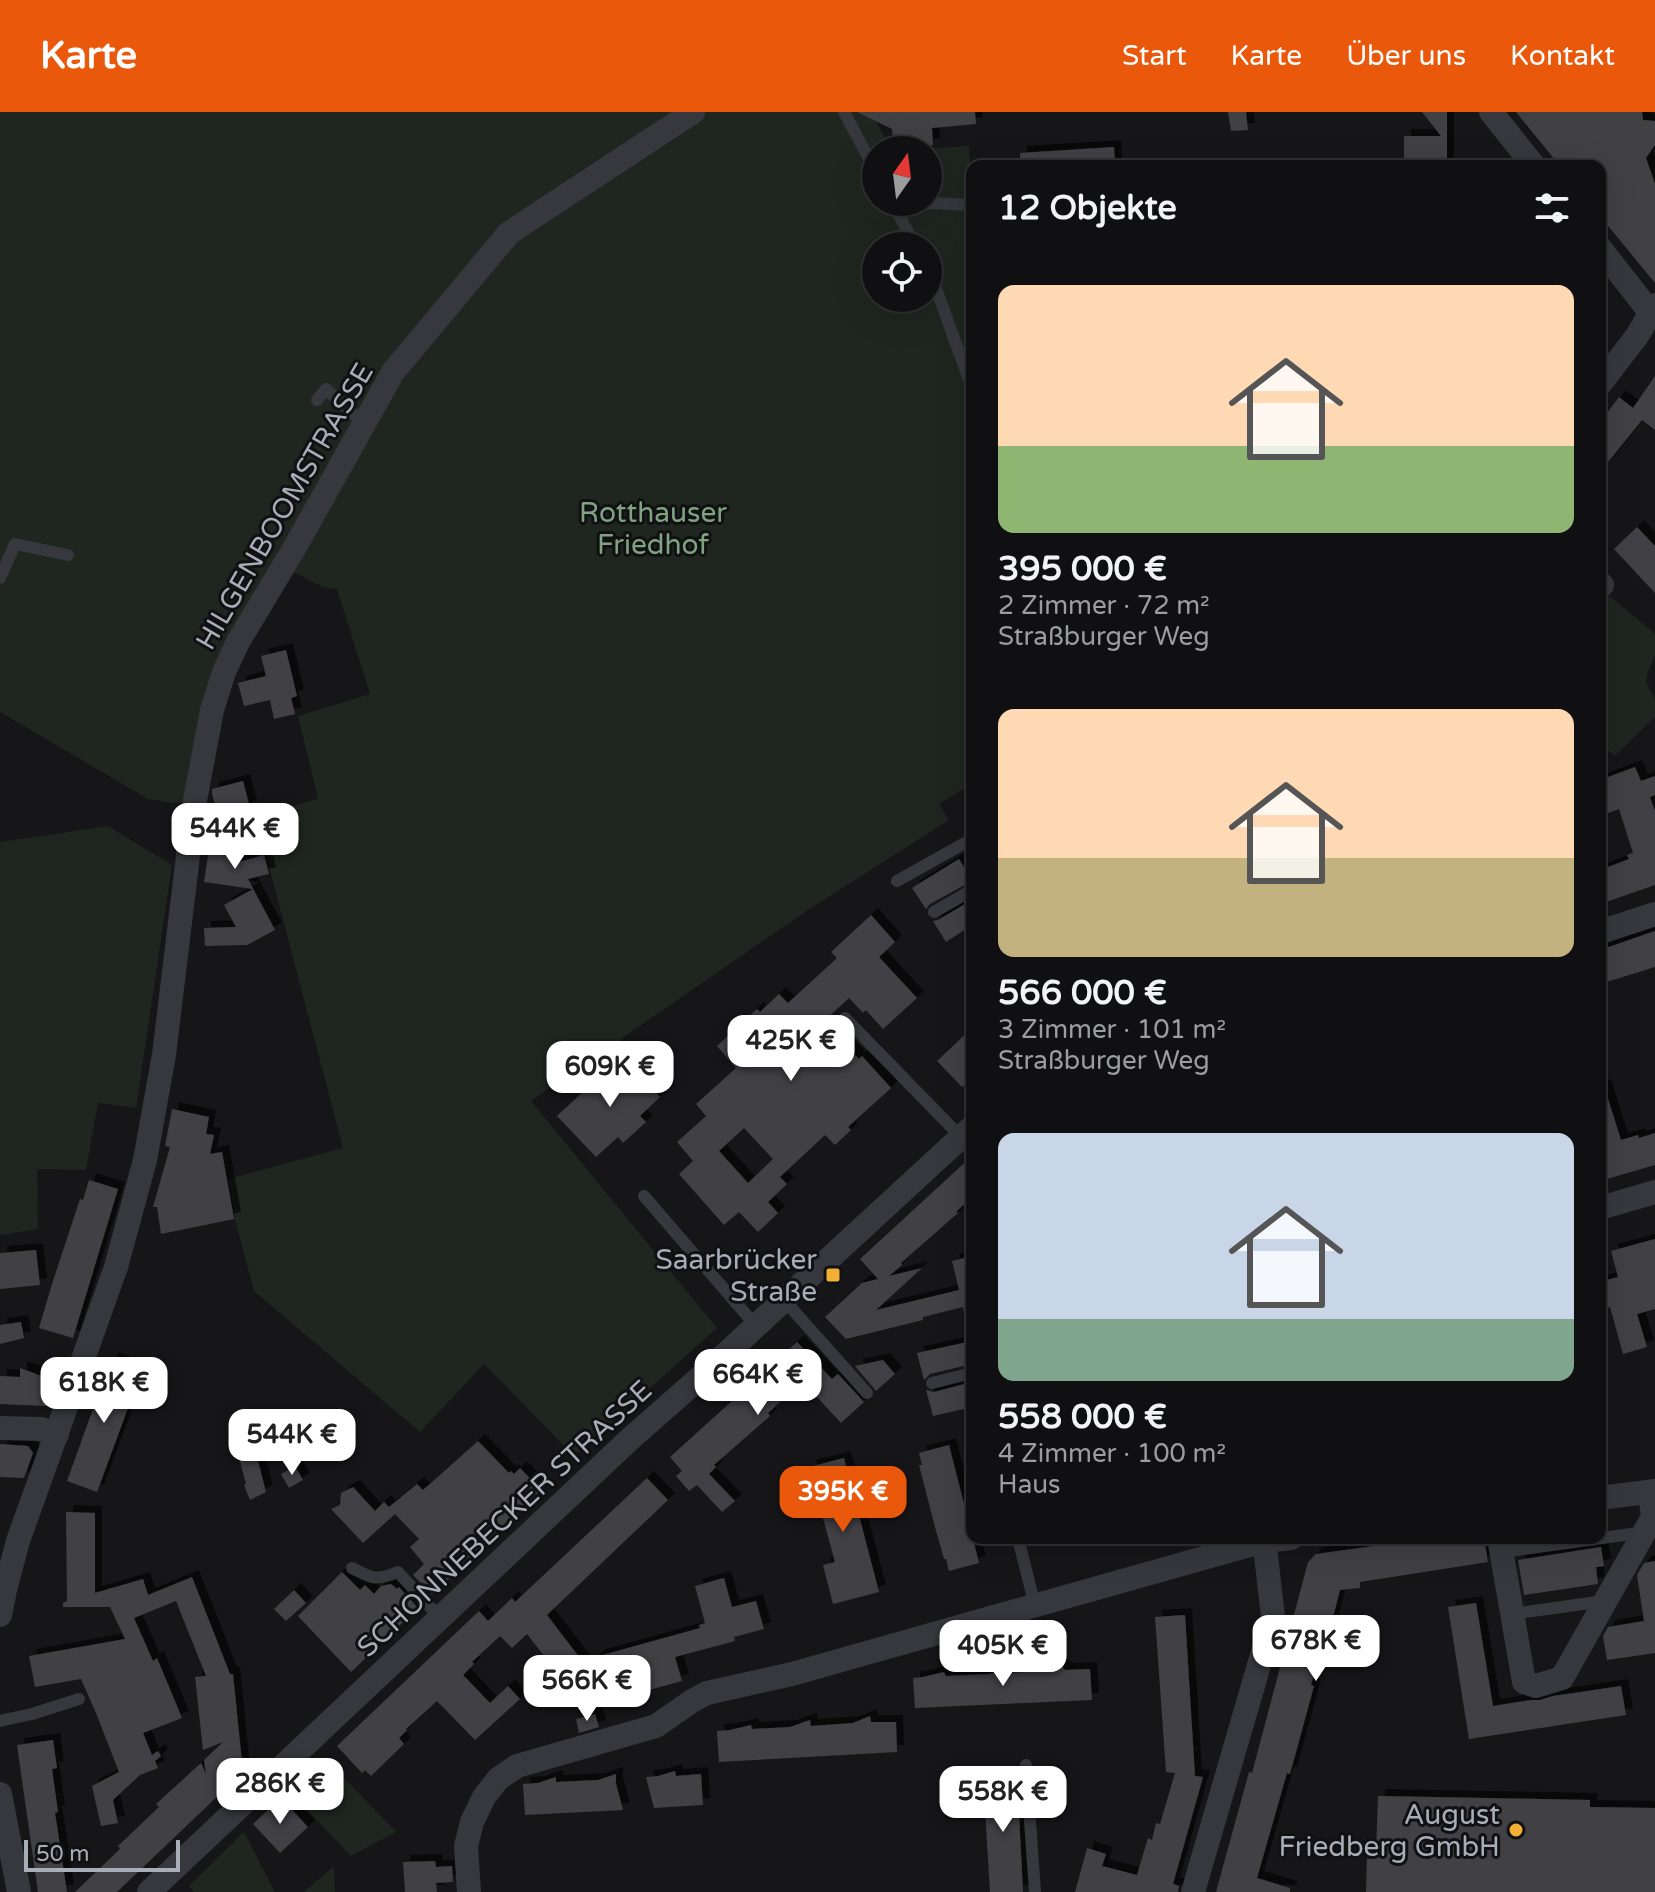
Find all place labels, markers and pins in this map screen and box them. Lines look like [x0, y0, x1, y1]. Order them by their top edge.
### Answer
pin: 544K € [170, 803, 300, 871]
pin: 425K € [726, 1015, 856, 1083]
pin: 609K € [545, 1041, 675, 1109]
place label: Saarbrücker Straße [656, 1243, 817, 1309]
marker: Saarbrücker Straße [824, 1266, 842, 1284]
pin: 664K € [693, 1349, 823, 1417]
pin: 618K € [39, 1357, 169, 1425]
pin: 544K € [227, 1409, 357, 1477]
pin: 395K € [778, 1466, 908, 1534]
pin: 678K € [1251, 1615, 1381, 1683]
pin: 405K € [938, 1620, 1068, 1688]
pin: 566K € [522, 1655, 652, 1723]
pin: 286K € [215, 1758, 345, 1826]
pin: 558K € [938, 1766, 1068, 1834]
place label: August Friedberg GmbH [1278, 1798, 1500, 1864]
marker: August Friedberg GmbH [1507, 1821, 1525, 1839]

